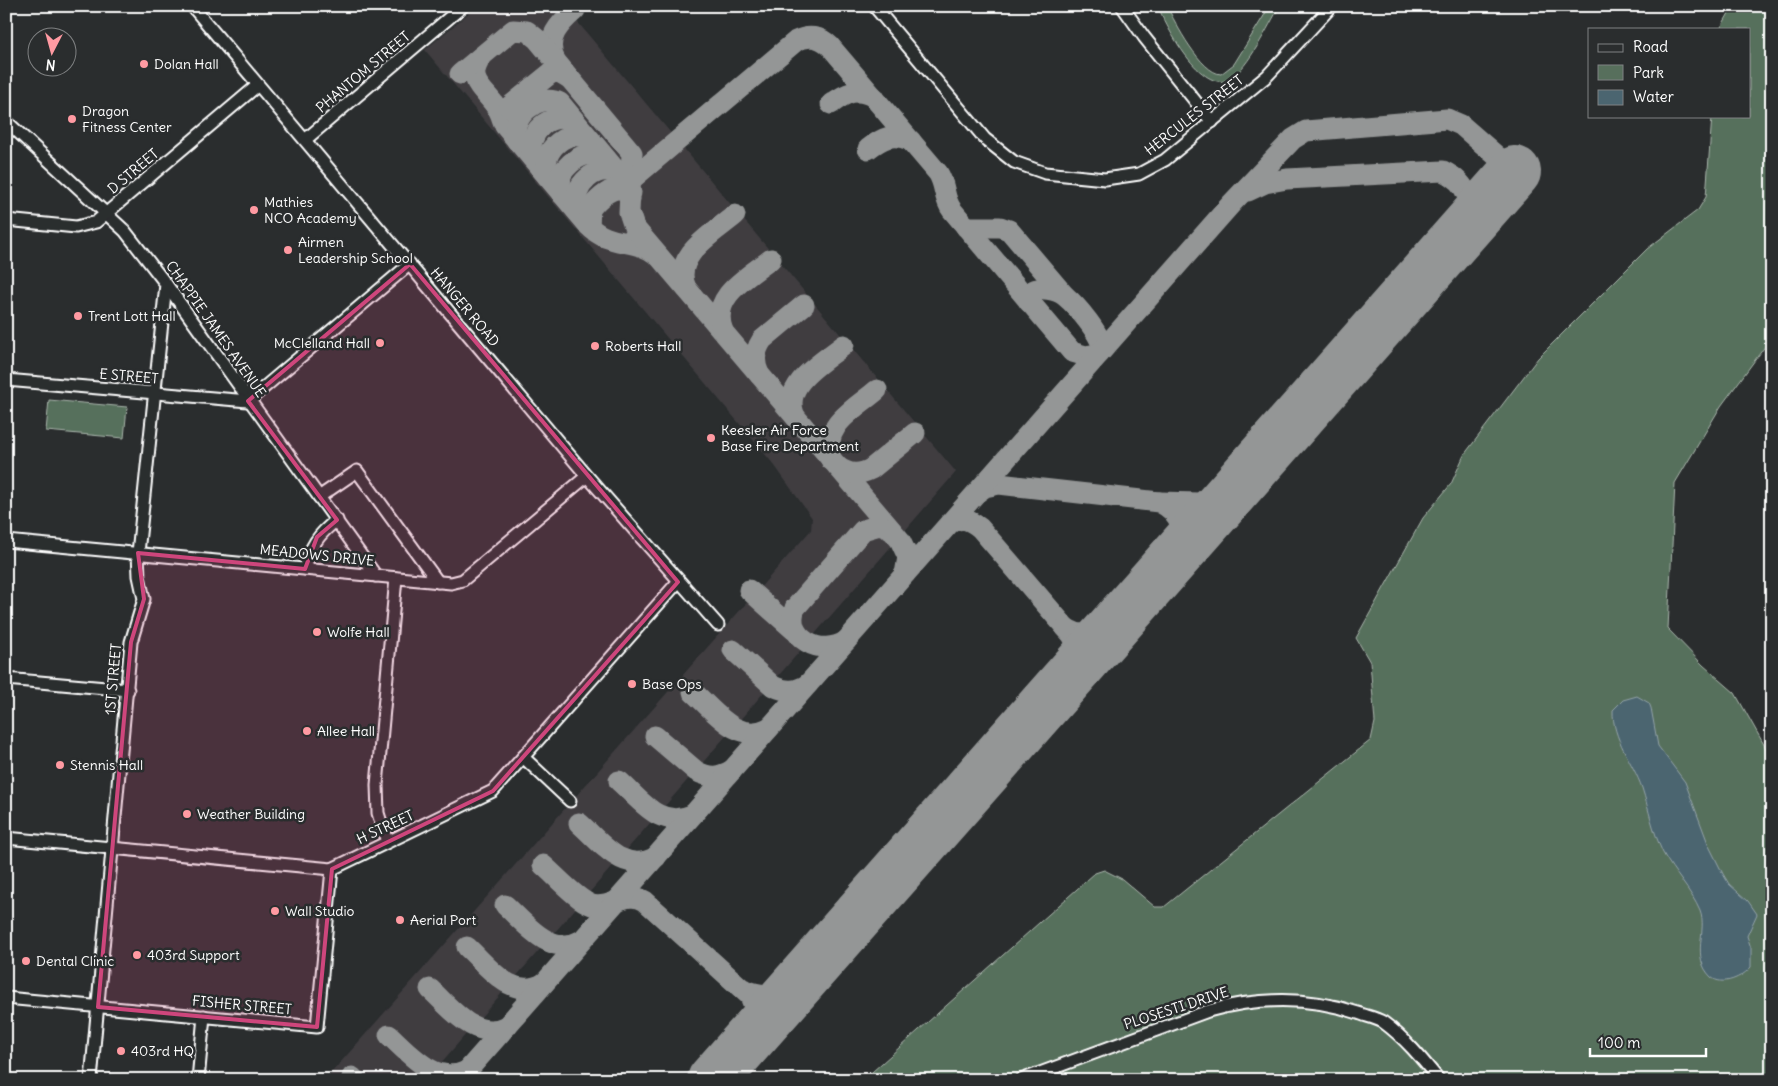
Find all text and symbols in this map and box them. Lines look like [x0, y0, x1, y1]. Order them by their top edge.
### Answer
street label: PHANTOM STREET [312, 27, 414, 117]
north arrow [28, 28, 78, 78]
legend [1588, 28, 1750, 118]
text: Road [1633, 37, 1668, 56]
text: N [45, 55, 56, 74]
place label: Dolan Hall [154, 55, 219, 73]
marker: Dolan Hall [138, 58, 150, 70]
text: Park [1633, 63, 1664, 82]
street label: HERCULES STREET [1141, 71, 1247, 159]
text: Water [1633, 87, 1674, 106]
place label: Dragon Fitness Center [82, 102, 172, 136]
marker: Dragon Fitness Center [66, 113, 78, 125]
street label: D STREET [104, 145, 162, 197]
place label: Mathies NCO Academy [264, 193, 357, 227]
marker: Mathies NCO Academy [248, 204, 260, 216]
place label: Airmen Leadership School [298, 233, 413, 267]
marker: Airmen Leadership School [282, 244, 294, 256]
street label: CHAPPIE JAMES AVENUE [162, 257, 270, 401]
street label: HANGER ROAD [427, 264, 503, 350]
place label: Trent Lott Hall [88, 307, 176, 325]
marker: Trent Lott Hall [72, 310, 84, 322]
place label: McClelland Hall [274, 334, 370, 352]
marker: McClelland Hall [374, 337, 386, 349]
place label: Roberts Hall [605, 337, 681, 355]
marker: Roberts Hall [589, 340, 601, 352]
street label: E STREET [99, 364, 159, 388]
place label: Keesler Air Force Base Fire Department [721, 421, 859, 455]
marker: Keesler Air Force Base Fire Department [705, 432, 717, 444]
street label: MEADOWS DRIVE [259, 540, 375, 570]
place label: Wolfe Hall [327, 623, 390, 641]
marker: Wolfe Hall [311, 626, 323, 638]
street label: 1ST STREET [101, 642, 125, 716]
place label: Base Ops [642, 675, 702, 693]
marker: Base Ops [626, 678, 638, 690]
place label: Allee Hall [317, 722, 375, 740]
marker: Allee Hall [301, 725, 313, 737]
place label: Stennis Hall [70, 756, 143, 774]
marker: Stennis Hall [54, 759, 66, 771]
place label: Weather Building [197, 805, 305, 823]
street label: H STREET [354, 806, 416, 848]
marker: Weather Building [181, 808, 193, 820]
place label: Wall Studio [285, 902, 355, 920]
marker: Wall Studio [269, 905, 281, 917]
place label: Aerial Port [410, 911, 477, 929]
marker: Aerial Port [394, 914, 406, 926]
place label: 403rd Support [147, 946, 240, 964]
marker: 403rd Support [131, 949, 143, 961]
place label: Dental Clinic [36, 952, 114, 970]
marker: Dental Clinic [20, 955, 32, 967]
street label: PLOSESTI DRIVE [1122, 983, 1230, 1033]
street label: FISHER STREET [191, 992, 293, 1018]
scale bar [1590, 1026, 1707, 1058]
text: 100 m [1598, 1033, 1640, 1052]
place label: 403rd HQ [131, 1042, 194, 1060]
marker: 403rd HQ [115, 1045, 127, 1057]

